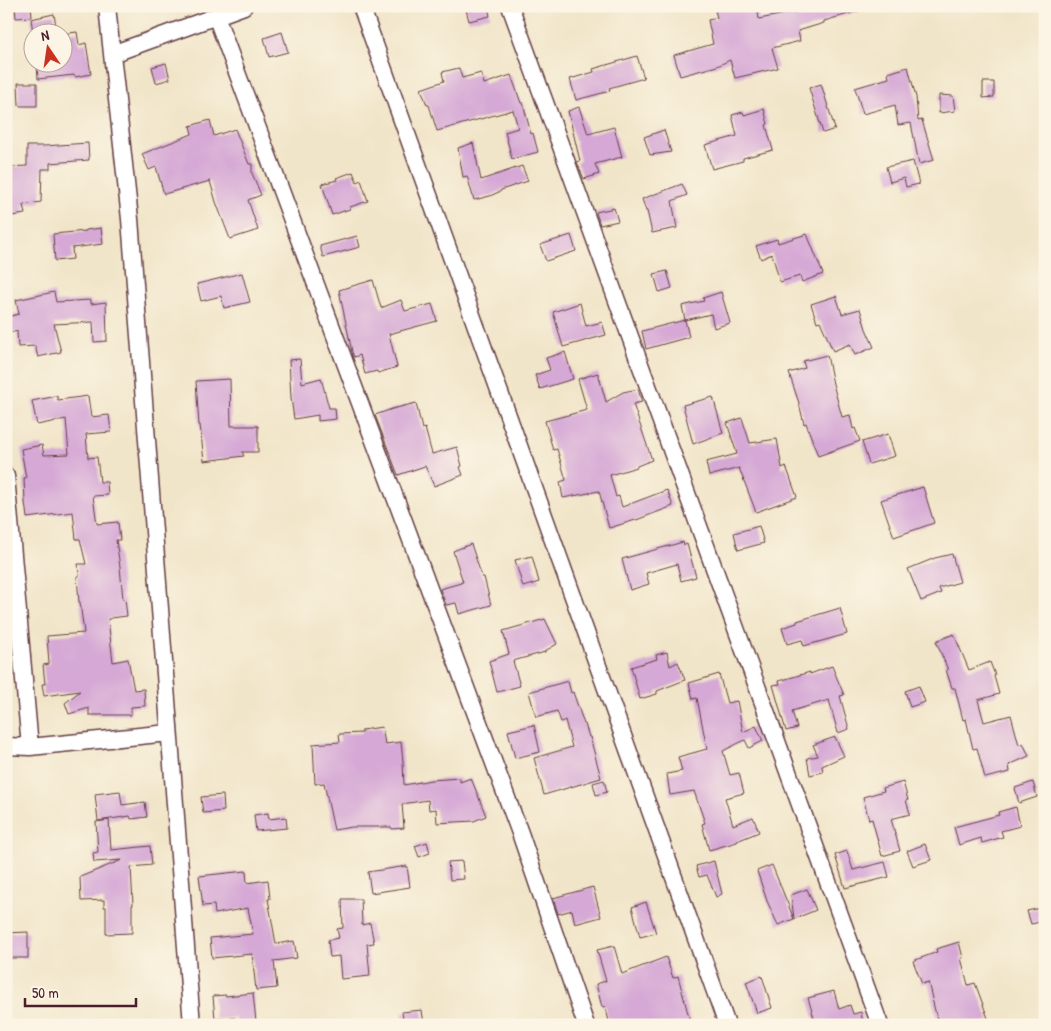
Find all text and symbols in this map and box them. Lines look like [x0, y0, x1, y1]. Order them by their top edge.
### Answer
north arrow [22, 22, 72, 72]
text: N [39, 25, 51, 45]
scale bar [25, 976, 136, 1008]
text: 50 m [32, 982, 59, 1003]

